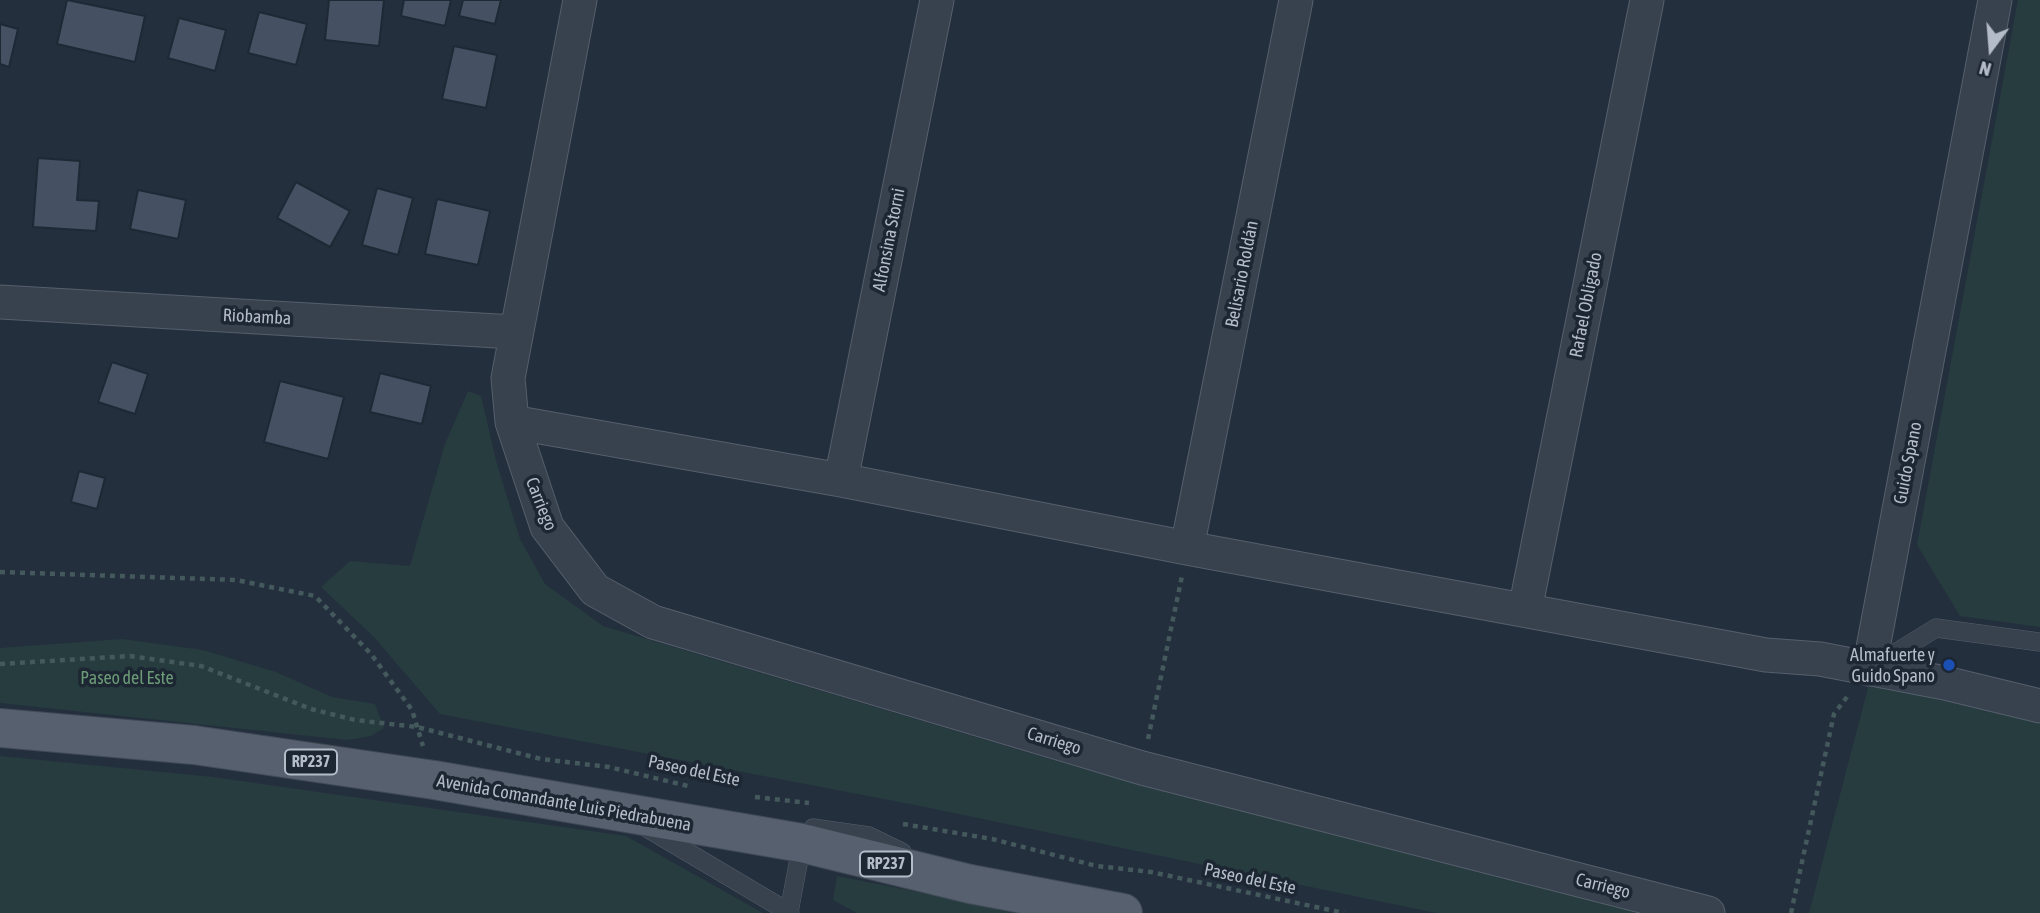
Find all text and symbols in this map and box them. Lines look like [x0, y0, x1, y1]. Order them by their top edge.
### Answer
north arrow [1956, 14, 2026, 84]
text: N [1977, 57, 1994, 81]
street label: Alfonsina Storni [868, 186, 910, 294]
street label: Belisario Roldán [1221, 219, 1263, 329]
street label: Rafael Obligado [1565, 251, 1607, 359]
street label: Riobamba [222, 304, 292, 330]
street label: Guido Spano [1889, 420, 1927, 506]
street label: Carriego [521, 474, 561, 534]
place label: Almafuerte y Guido Spano [1850, 644, 1935, 686]
marker: Almafuerte y Guido Spano [1941, 657, 1957, 673]
park label: Paseo del Este [80, 667, 174, 689]
street label: Carriego [1024, 723, 1084, 759]
road number: RP237 [285, 750, 337, 775]
street label: Paseo del Este [646, 751, 742, 791]
street label: Avenida Comandante Luis Piedrabuena [435, 770, 693, 836]
road number: RP237 [860, 852, 912, 876]
street label: Paseo del Este [1202, 859, 1298, 899]
street label: Carriego [1574, 869, 1632, 903]

